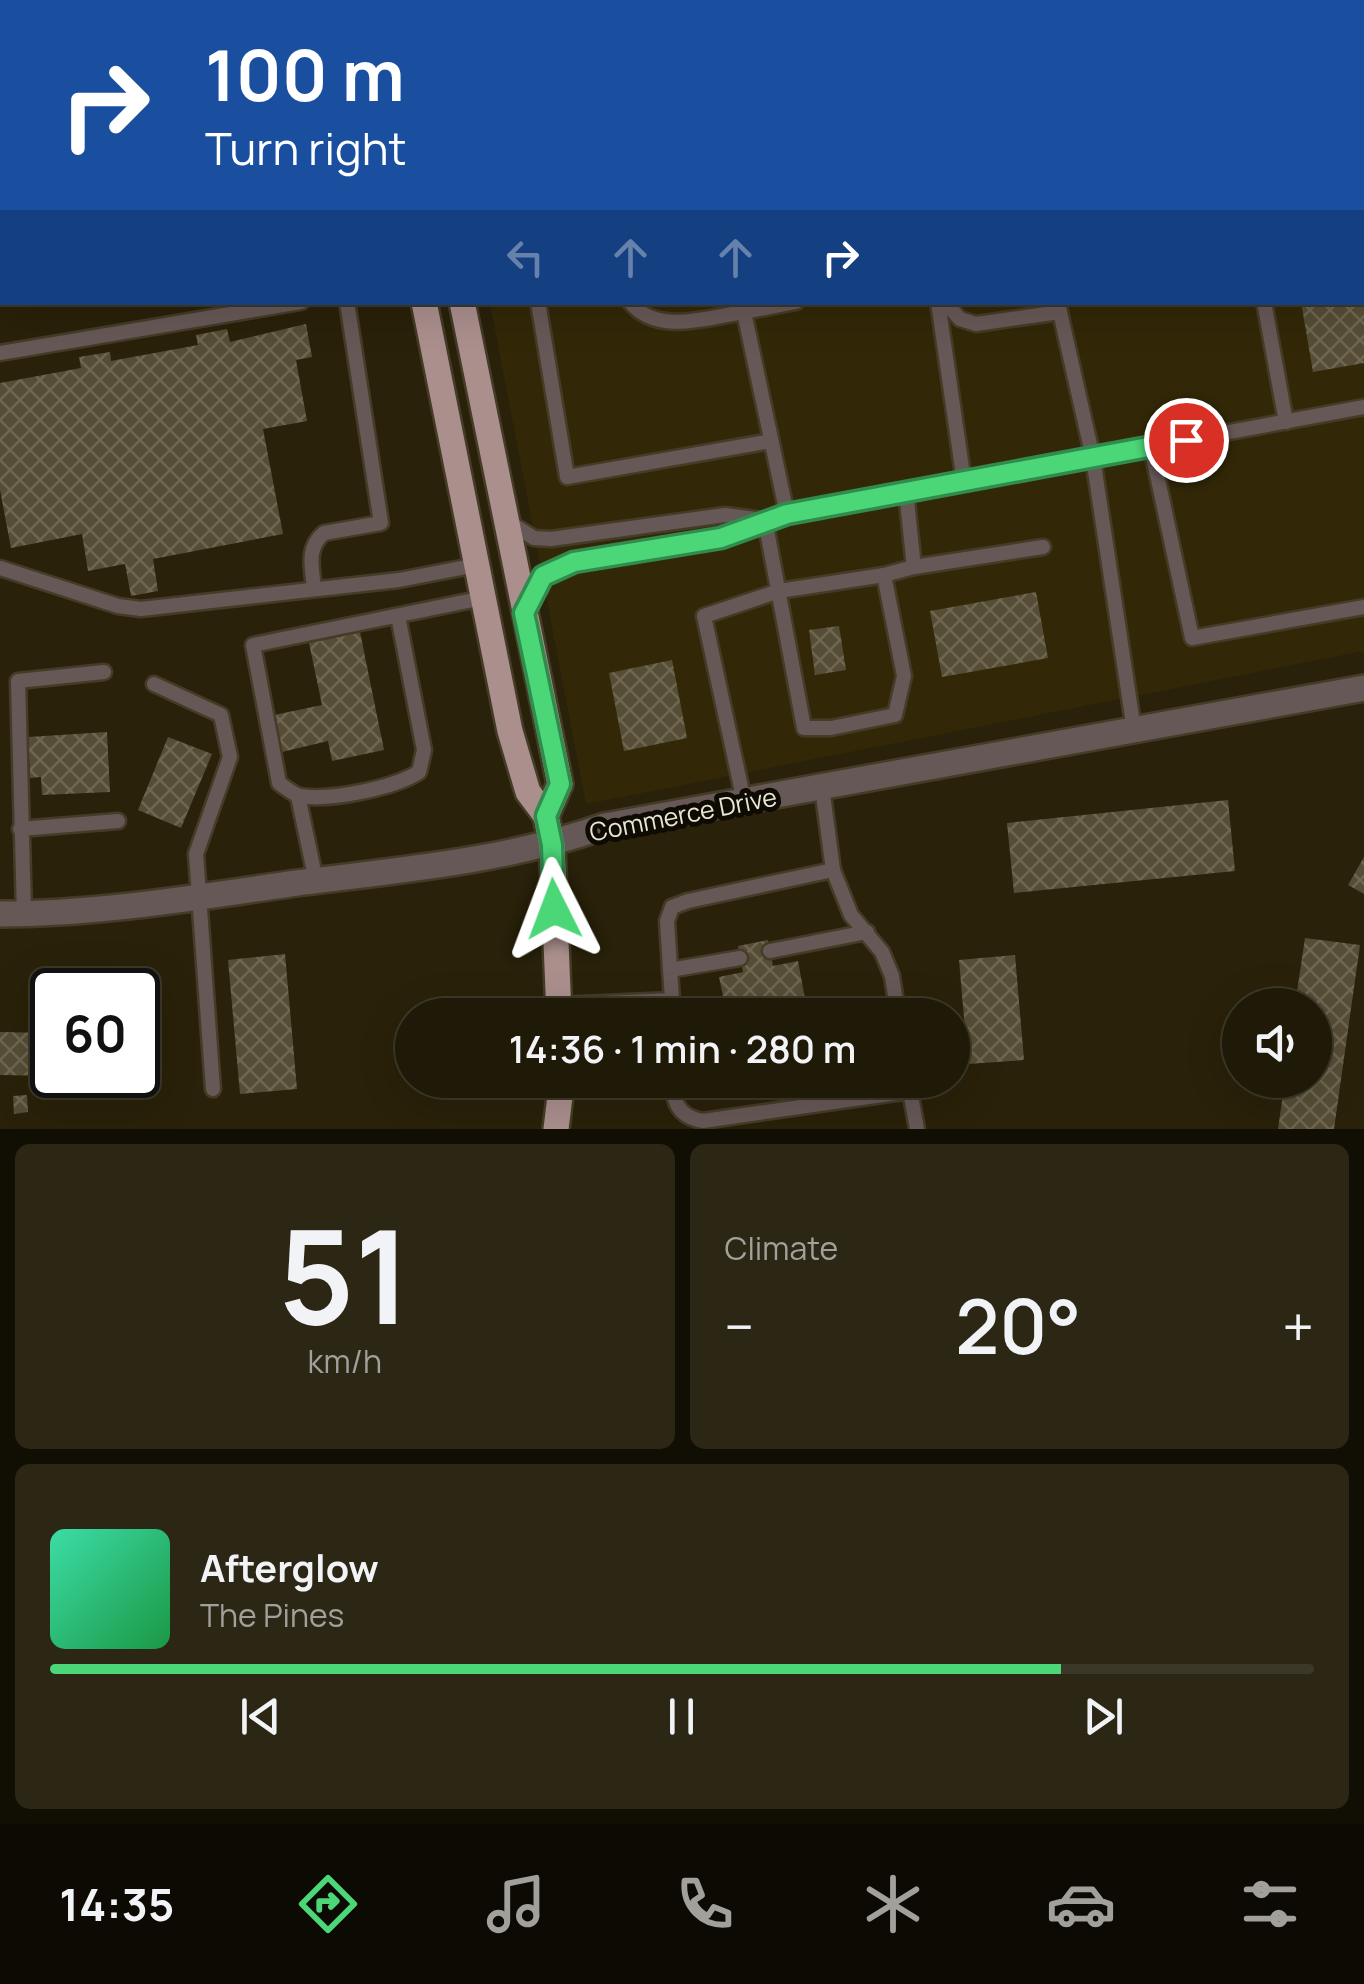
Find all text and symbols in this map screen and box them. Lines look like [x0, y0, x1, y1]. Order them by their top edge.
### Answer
text: 100 m [205, 26, 405, 122]
icon: right [40, 40, 170, 170]
text: Turn right [205, 117, 406, 179]
icon: left [498, 230, 553, 285]
icon: ahead [603, 230, 658, 285]
icon: ahead [708, 230, 763, 285]
icon: right [813, 230, 868, 285]
pin [1144, 398, 1229, 483]
icon: arrive [1159, 413, 1214, 468]
street label: Commerce Drive [586, 779, 780, 849]
position arrow [502, 857, 606, 961]
speed limit sign: 60 [30, 968, 160, 1098]
map controls [1222, 988, 1332, 1098]
button: sound [1222, 988, 1332, 1098]
text: 14:36 · 1 min · 280 m [509, 1022, 856, 1074]
text: 51 [278, 1185, 411, 1363]
text: Climate [725, 1226, 838, 1270]
text: 20° [955, 1274, 1081, 1377]
text: − [725, 1288, 754, 1364]
text: + [1282, 1288, 1314, 1364]
text: km/h [308, 1339, 382, 1383]
text: Afterglow [200, 1541, 379, 1593]
text: The Pines [200, 1593, 344, 1637]
icon: previous [233, 1689, 288, 1744]
icon: pause [654, 1689, 709, 1744]
icon: next [1076, 1689, 1131, 1744]
icon: directions [293, 1869, 363, 1939]
icon: music [481, 1869, 551, 1939]
icon: phone [670, 1869, 740, 1939]
icon: climate [858, 1869, 928, 1939]
icon: car [1046, 1869, 1116, 1939]
icon: filters [1235, 1869, 1305, 1939]
text: 14:35 [59, 1873, 174, 1935]

